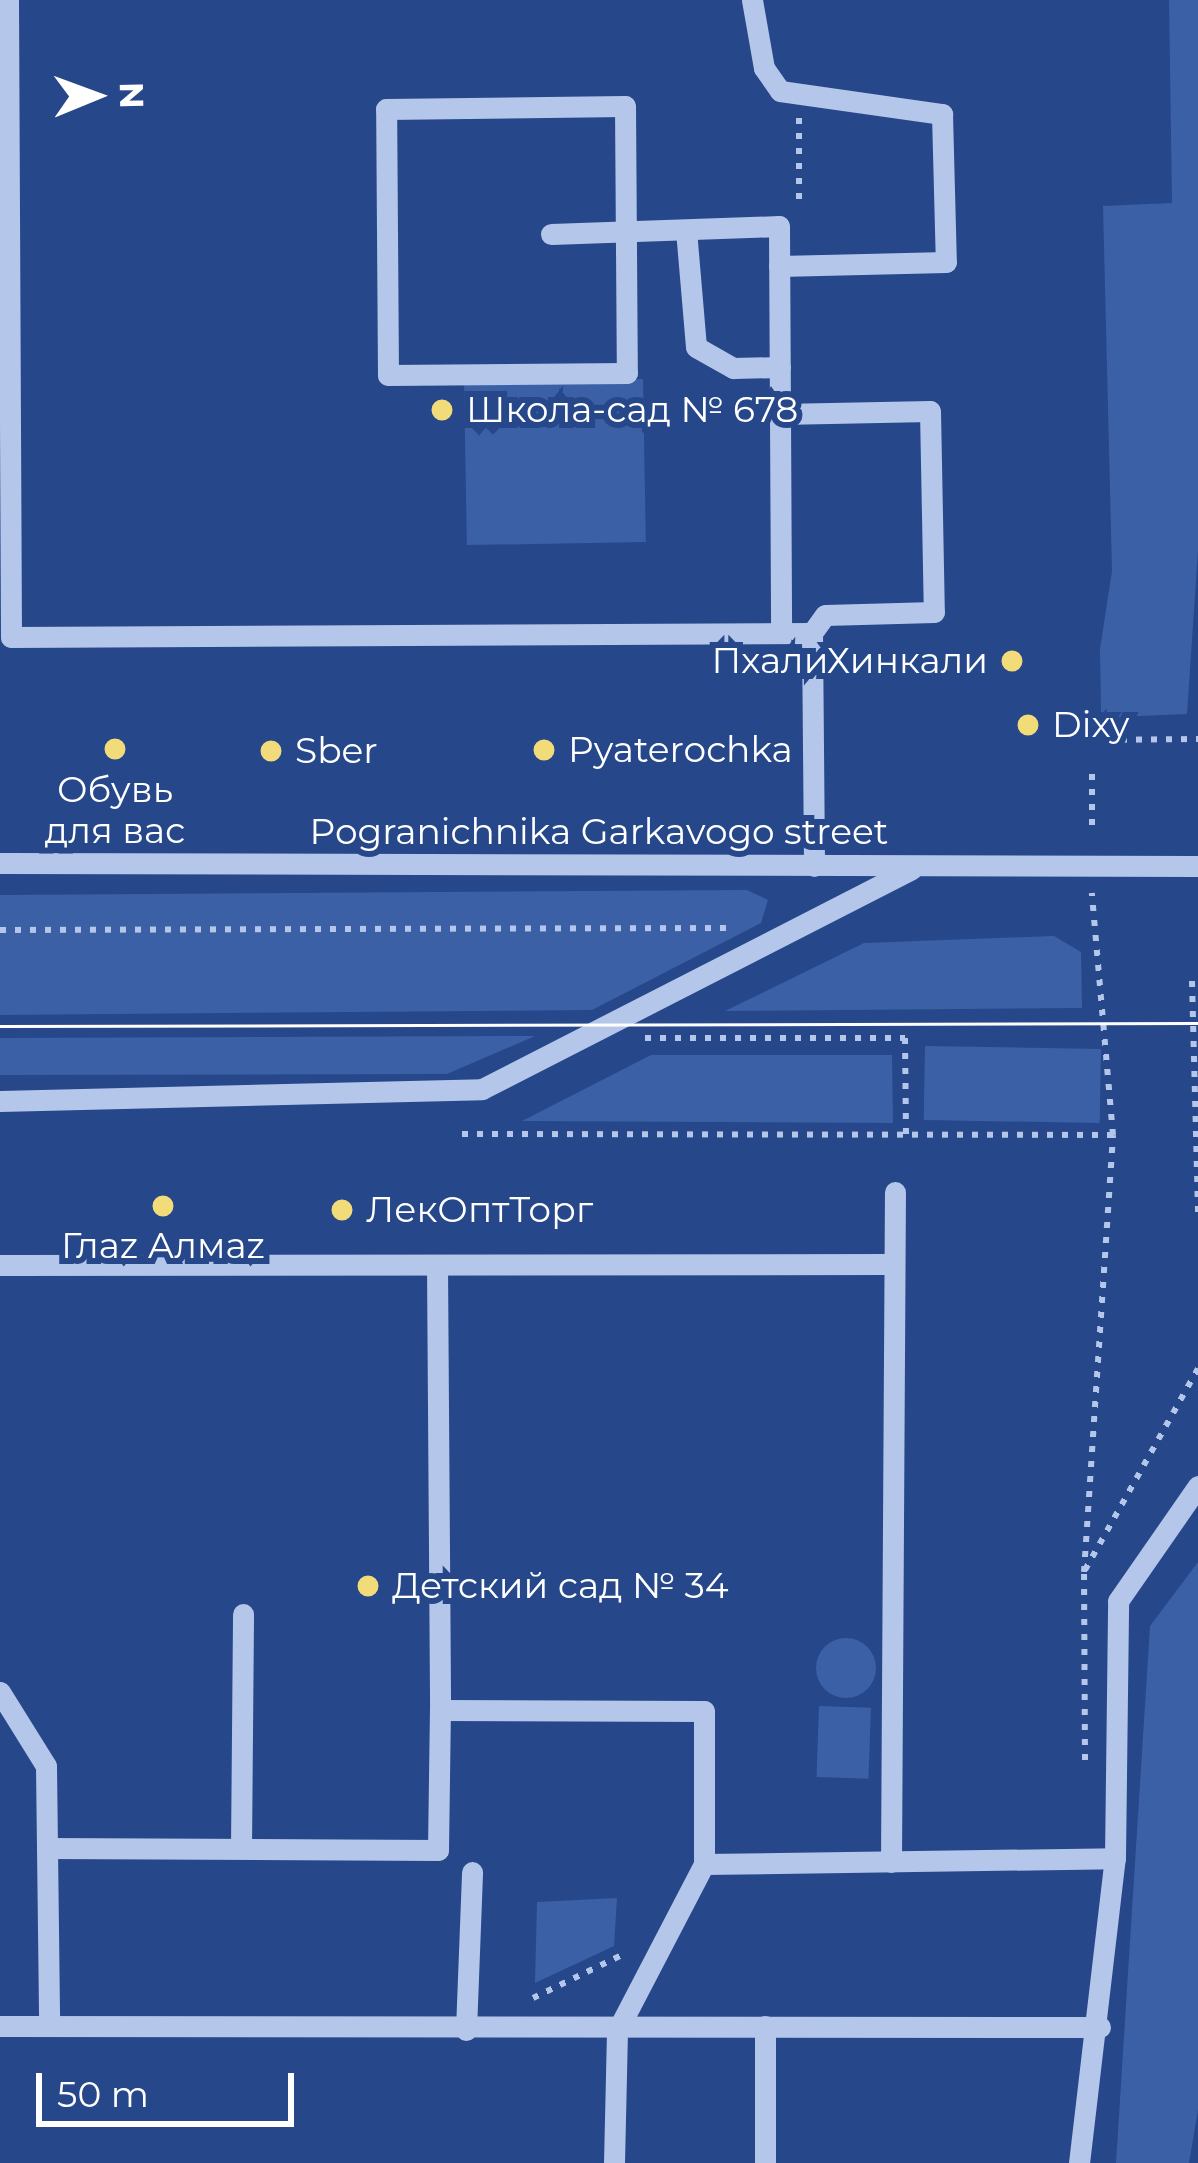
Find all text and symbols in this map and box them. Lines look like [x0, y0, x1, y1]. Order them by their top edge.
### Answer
north arrow [36, 36, 156, 156]
text: N [112, 82, 152, 109]
place label: Школа-сад № 678 [466, 388, 798, 432]
marker: Школа-сад № 678 [429, 397, 455, 423]
place label: ПхалиХинкали [712, 639, 988, 683]
marker: ПхалиХинкали [999, 648, 1025, 674]
place label: Dixy [1052, 703, 1129, 747]
marker: Dixy [1015, 712, 1041, 738]
place label: Pyaterochka [568, 728, 793, 772]
place label: Sber [295, 729, 378, 773]
marker: Обувь для вас [102, 736, 128, 762]
marker: Pyaterochka [531, 737, 557, 763]
marker: Sber [258, 738, 284, 764]
place label: Обувь для вас [45, 767, 185, 852]
street label: Pogranichnika Garkavogo street [310, 810, 888, 854]
place label: ЛекОптТорг [366, 1188, 593, 1232]
marker: Глаz Алмаz [150, 1193, 176, 1219]
marker: ЛекОптТорг [329, 1197, 355, 1223]
place label: Глаz Алмаz [61, 1224, 265, 1268]
place label: Детский сад № 34 [392, 1564, 729, 1608]
marker: Детский сад № 34 [355, 1573, 381, 1599]
scale bar [42, 2049, 300, 2123]
text: 50 m [57, 2072, 149, 2116]

